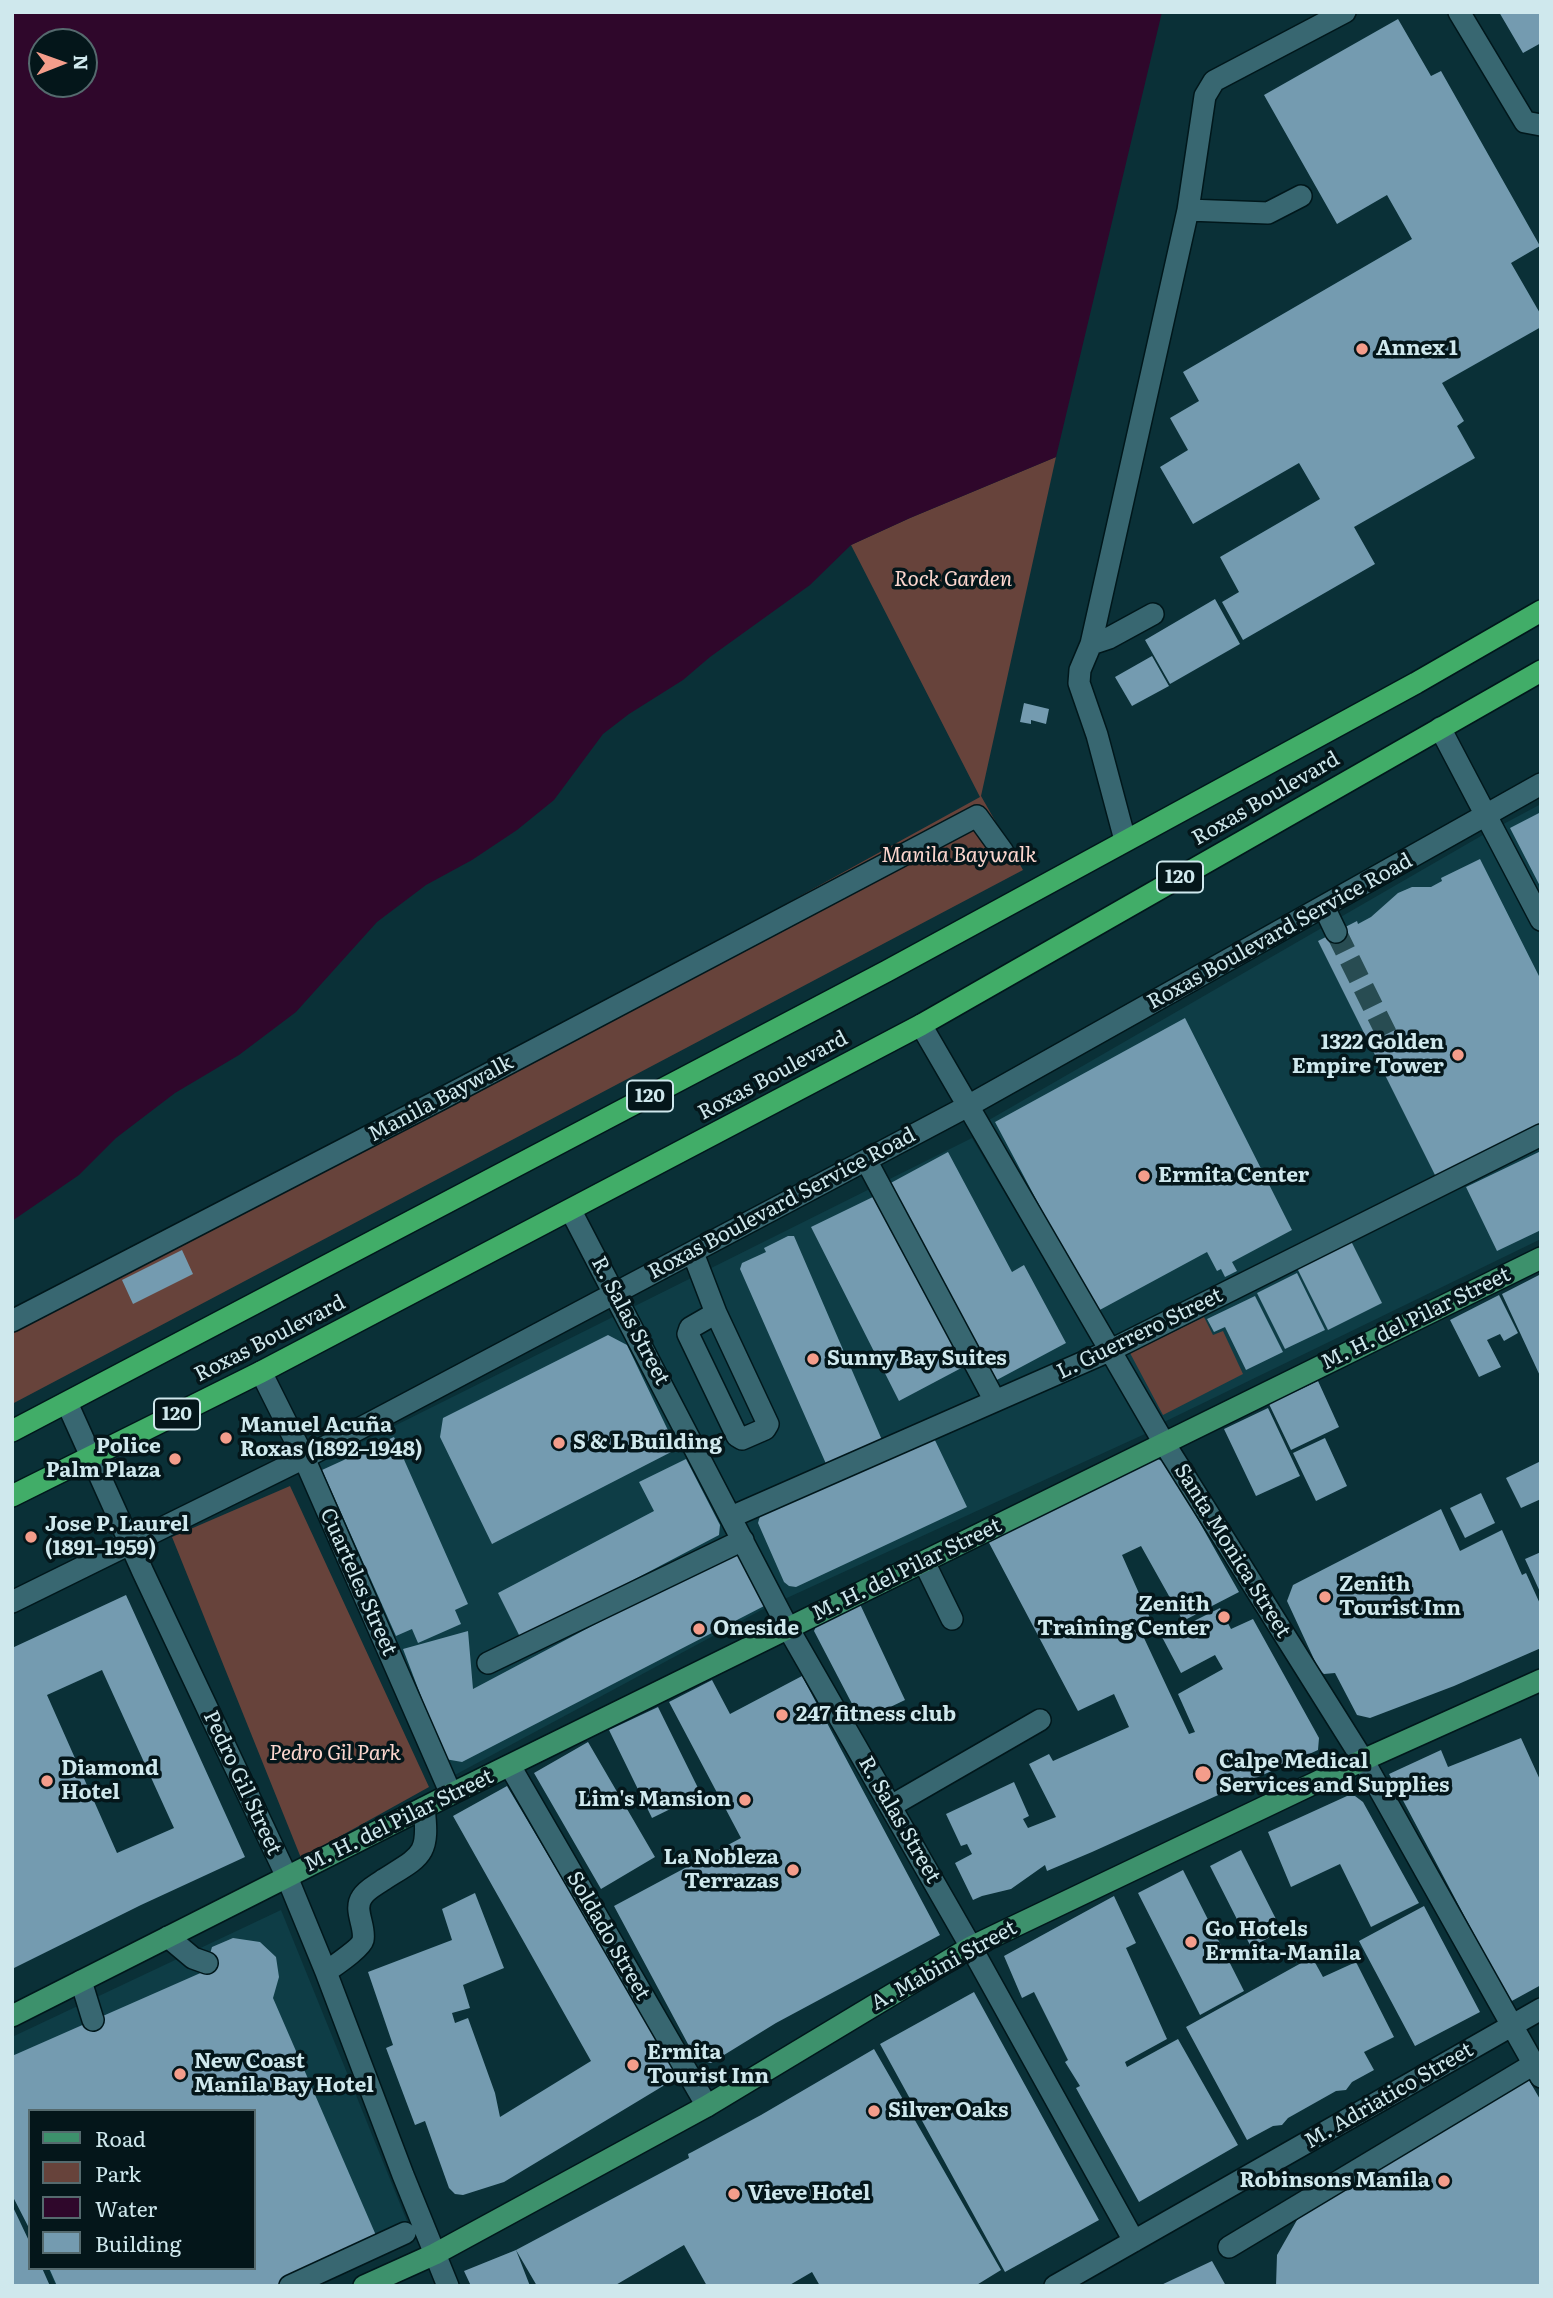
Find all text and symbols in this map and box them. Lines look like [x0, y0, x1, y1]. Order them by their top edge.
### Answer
north arrow [28, 28, 98, 98]
text: N [68, 54, 96, 71]
place label: Annex 1 [1376, 336, 1458, 362]
marker: Annex 1 [1354, 341, 1370, 357]
park label: Rock Garden [894, 567, 1012, 593]
street label: Roxas Boulevard [1188, 747, 1344, 851]
park label: Manila Baywalk [881, 843, 1037, 869]
street label: Roxas Boulevard Service Road [1143, 849, 1417, 1015]
road number: 120 [1157, 862, 1203, 892]
street label: Roxas Boulevard [694, 1026, 852, 1126]
place label: 1322 Golden Empire Tower [1292, 1030, 1444, 1080]
marker: 1322 Golden Empire Tower [1450, 1047, 1466, 1063]
street label: Manila Baywalk [364, 1050, 518, 1148]
road number: 120 [627, 1080, 673, 1112]
street label: Roxas Boulevard Service Road [644, 1123, 920, 1285]
place label: Ermita Center [1158, 1163, 1309, 1189]
marker: Ermita Center [1136, 1168, 1152, 1184]
street label: R. Salas Street [586, 1252, 674, 1390]
street label: M. H. del Pilar Street [1317, 1262, 1515, 1376]
street label: L. Guerrero Street [1053, 1283, 1227, 1385]
street label: Roxas Boulevard [190, 1290, 350, 1388]
place label: Sunny Bay Suites [827, 1346, 1007, 1372]
marker: Sunny Bay Suites [805, 1351, 821, 1367]
road number: 120 [154, 1398, 200, 1430]
place label: Manuel Acuña Roxas (1892–1948) [240, 1413, 423, 1463]
marker: Manuel Acuña Roxas (1892–1948) [218, 1430, 234, 1446]
place label: S & L Building [573, 1430, 722, 1456]
place label: Police Palm Plaza [46, 1434, 161, 1484]
marker: S & L Building [551, 1435, 567, 1451]
marker: Police Palm Plaza [167, 1451, 183, 1467]
street label: Santa Monica Street [1168, 1459, 1296, 1643]
street label: Cuarteles Street [314, 1504, 402, 1660]
place label: Jose P. Laurel (1891–1959) [45, 1512, 189, 1562]
street label: M. H. del Pilar Street [808, 1513, 1006, 1627]
marker: Jose P. Laurel (1891–1959) [23, 1529, 39, 1545]
place label: Zenith Tourist Inn [1339, 1572, 1461, 1622]
marker: Zenith Tourist Inn [1317, 1589, 1333, 1605]
place label: Zenith Training Center [1037, 1592, 1210, 1642]
marker: Zenith Training Center [1216, 1609, 1232, 1625]
place label: Oneside [713, 1616, 799, 1642]
marker: Oneside [691, 1621, 707, 1637]
place label: 247 fitness club [796, 1702, 956, 1728]
street label: Pedro Gil Street [197, 1707, 287, 1859]
marker: 247 fitness club [774, 1707, 790, 1723]
park label: Pedro Gil Park [269, 1741, 401, 1767]
place label: Calpe Medical Services and Supplies [1219, 1749, 1449, 1799]
street label: R. Salas Street [853, 1752, 945, 1888]
place label: Diamond Hotel [61, 1756, 159, 1806]
street label: M. H. del Pilar Street [300, 1764, 498, 1878]
marker: Calpe Medical Services and Supplies [1193, 1764, 1213, 1784]
marker: Diamond Hotel [39, 1773, 55, 1789]
place label: Lim's Mansion [578, 1787, 731, 1813]
marker: Lim's Mansion [737, 1792, 753, 1808]
place label: La Nobleza Terrazas [664, 1845, 779, 1895]
marker: La Nobleza Terrazas [785, 1862, 801, 1878]
street label: Soldado Street [561, 1867, 655, 2005]
street label: A. Mabini Street [867, 1915, 1021, 2017]
place label: Go Hotels Ermita-Manila [1205, 1917, 1361, 1967]
marker: Go Hotels Ermita-Manila [1183, 1934, 1199, 1950]
street label: M. Adriatico Street [1300, 2037, 1478, 2155]
place label: Ermita Tourist Inn [647, 2040, 769, 2090]
place label: New Coast Manila Bay Hotel [194, 2049, 374, 2099]
marker: Ermita Tourist Inn [625, 2057, 641, 2073]
marker: New Coast Manila Bay Hotel [172, 2066, 188, 2082]
place label: Silver Oaks [888, 2098, 1008, 2124]
marker: Silver Oaks [866, 2103, 882, 2119]
legend [28, 2109, 256, 2270]
text: Road [95, 2122, 146, 2153]
text: Park [95, 2157, 141, 2188]
place label: Robinsons Manila [1239, 2168, 1430, 2194]
marker: Robinsons Manila [1436, 2173, 1452, 2189]
place label: Vieve Hotel [748, 2181, 870, 2207]
marker: Vieve Hotel [726, 2186, 742, 2202]
text: Water [95, 2192, 157, 2223]
text: Building [95, 2227, 181, 2258]

